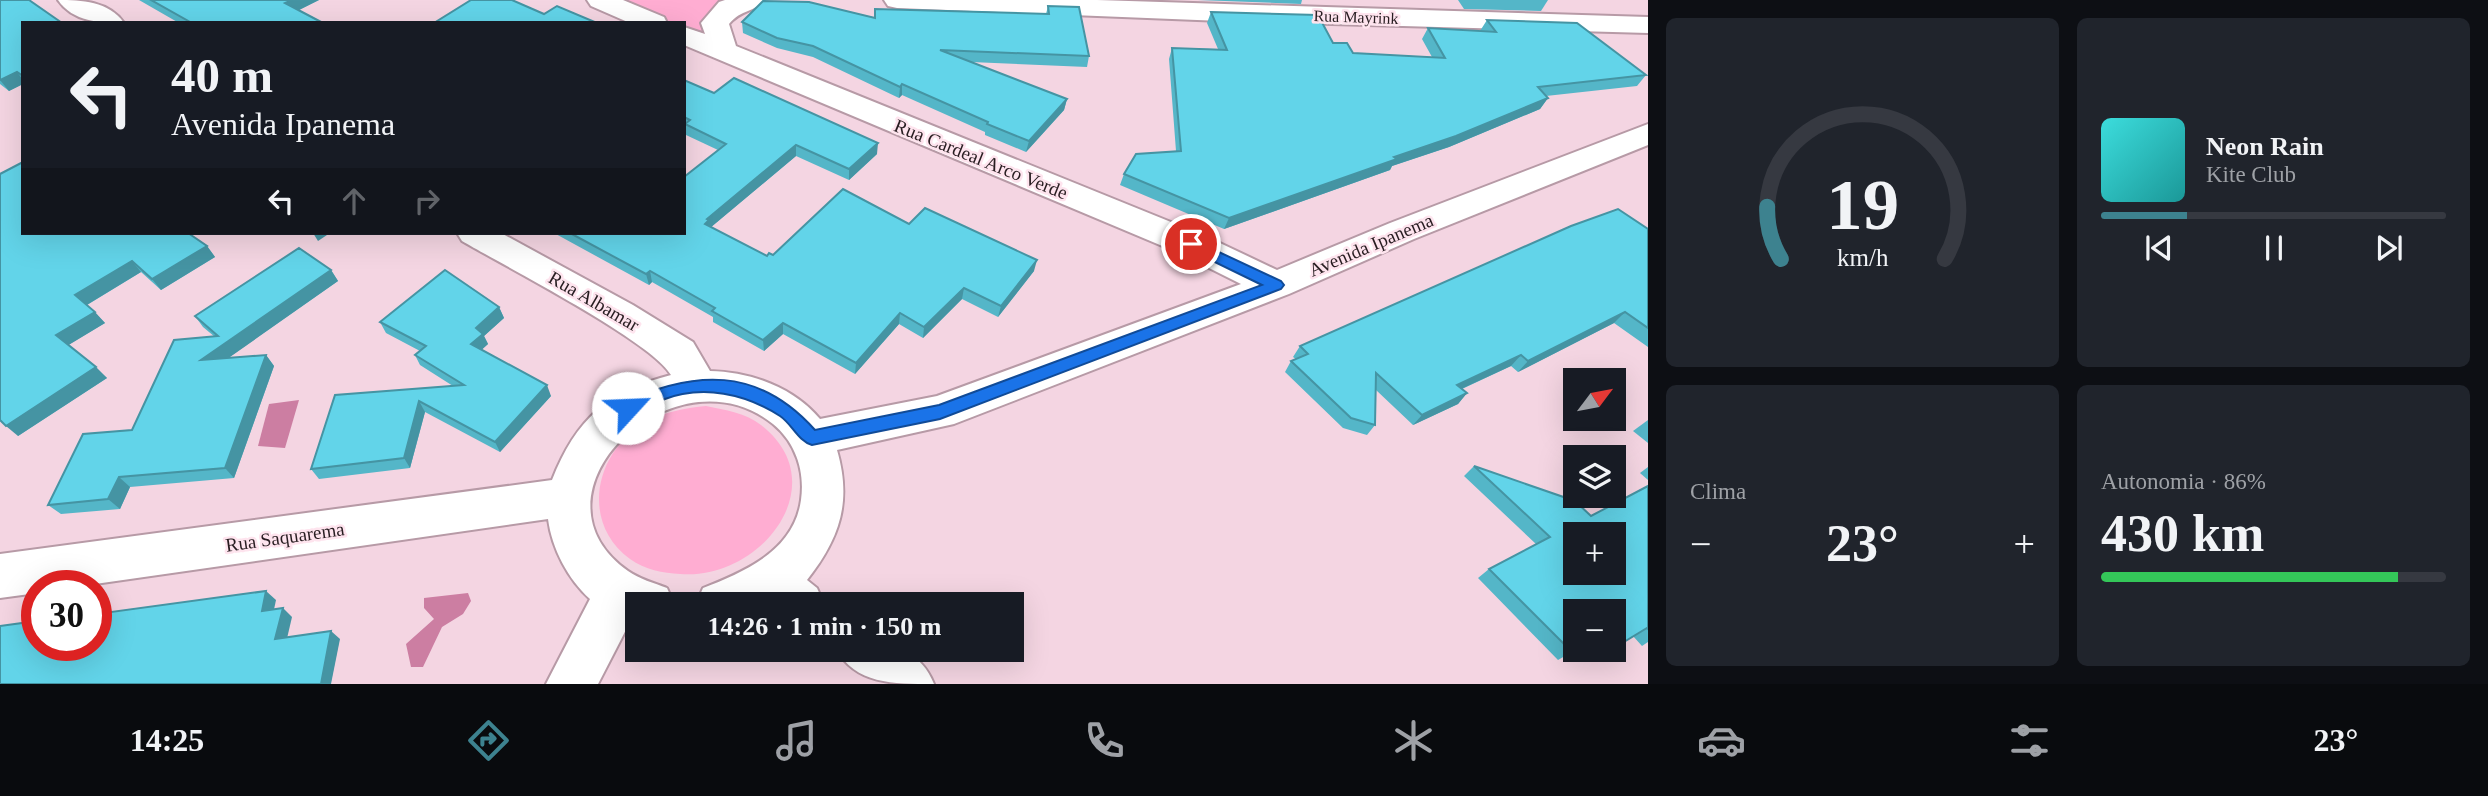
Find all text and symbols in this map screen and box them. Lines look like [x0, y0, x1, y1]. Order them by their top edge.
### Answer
street label: Rua Mayrink [1313, 7, 1399, 28]
text: 40 m [171, 48, 273, 103]
icon: left [56, 49, 147, 140]
text: Avenida Ipanema [171, 106, 395, 142]
street label: Rua Cardeal Arco Verde [891, 115, 1071, 203]
text: Neon Rain [2206, 132, 2324, 161]
text: Kite Club [2206, 162, 2296, 187]
text: 19 [1826, 164, 1899, 245]
icon: left [262, 182, 300, 220]
icon: ahead [335, 182, 373, 220]
icon: right [408, 182, 446, 220]
street label: Avenida Ipanema [1306, 209, 1437, 281]
pin [1161, 214, 1221, 274]
icon: arrive [1172, 225, 1210, 263]
icon: previous [2140, 229, 2178, 267]
icon: pause [2255, 229, 2293, 267]
icon: next [2370, 229, 2408, 267]
text: km/h [1837, 244, 1889, 271]
street label: Rua Albamar [545, 267, 643, 336]
north arrow [1563, 368, 1626, 430]
map controls [1563, 368, 1626, 662]
position arrow [591, 371, 665, 445]
button: layers [1563, 445, 1626, 508]
text: Autonomia · 86% [2101, 469, 2266, 494]
text: Clima [1690, 479, 1746, 504]
text: 430 km [2101, 505, 2264, 562]
text: 23° [1826, 515, 1899, 572]
street label: Rua Saquarema [224, 518, 346, 556]
button: + [1563, 522, 1626, 585]
text: − [1690, 523, 1711, 565]
text: + [2014, 523, 2035, 565]
speed limit sign: 30 [21, 570, 112, 661]
button: − [1563, 599, 1626, 662]
text: 14:26 · 1 min · 150 m [708, 612, 942, 641]
icon: directions [464, 716, 513, 765]
icon: music [772, 716, 821, 765]
icon: phone [1080, 716, 1129, 765]
icon: climate [1389, 716, 1438, 765]
icon: car [1697, 716, 1746, 765]
icon: filters [2005, 716, 2054, 765]
text: 14:25 [130, 722, 204, 758]
text: 23° [2314, 722, 2358, 758]

